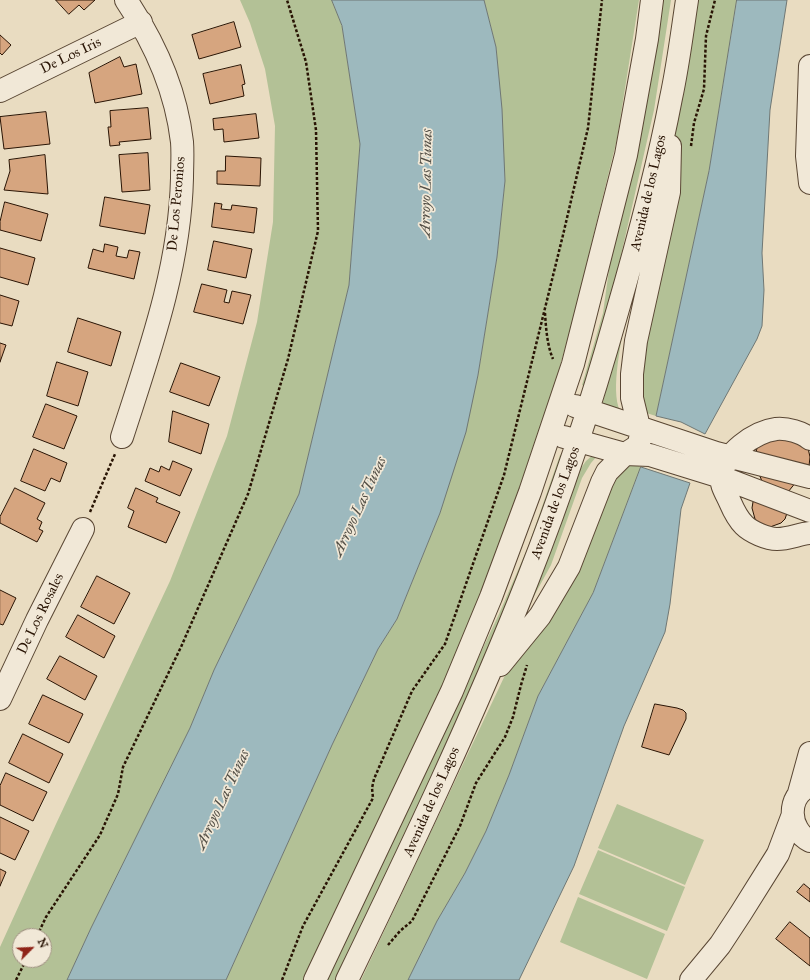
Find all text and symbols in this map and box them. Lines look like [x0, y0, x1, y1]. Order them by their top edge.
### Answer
street label: De Los Iris [38, 34, 104, 78]
water label: Arroyo Las Tunas [417, 129, 437, 237]
street label: Avenida de los Lagos [627, 133, 671, 253]
street label: De Los Peronios [164, 156, 190, 252]
street label: Avenida de los Lagos [528, 444, 584, 562]
water label: Arroyo Las Tunas [329, 454, 391, 560]
street label: De Los Rosales [14, 571, 68, 657]
street label: Avenida de los Lagos [400, 744, 464, 860]
water label: Arroyo Las Tunas [192, 747, 254, 853]
north arrow [12, 928, 52, 968]
text: N [35, 936, 50, 950]

